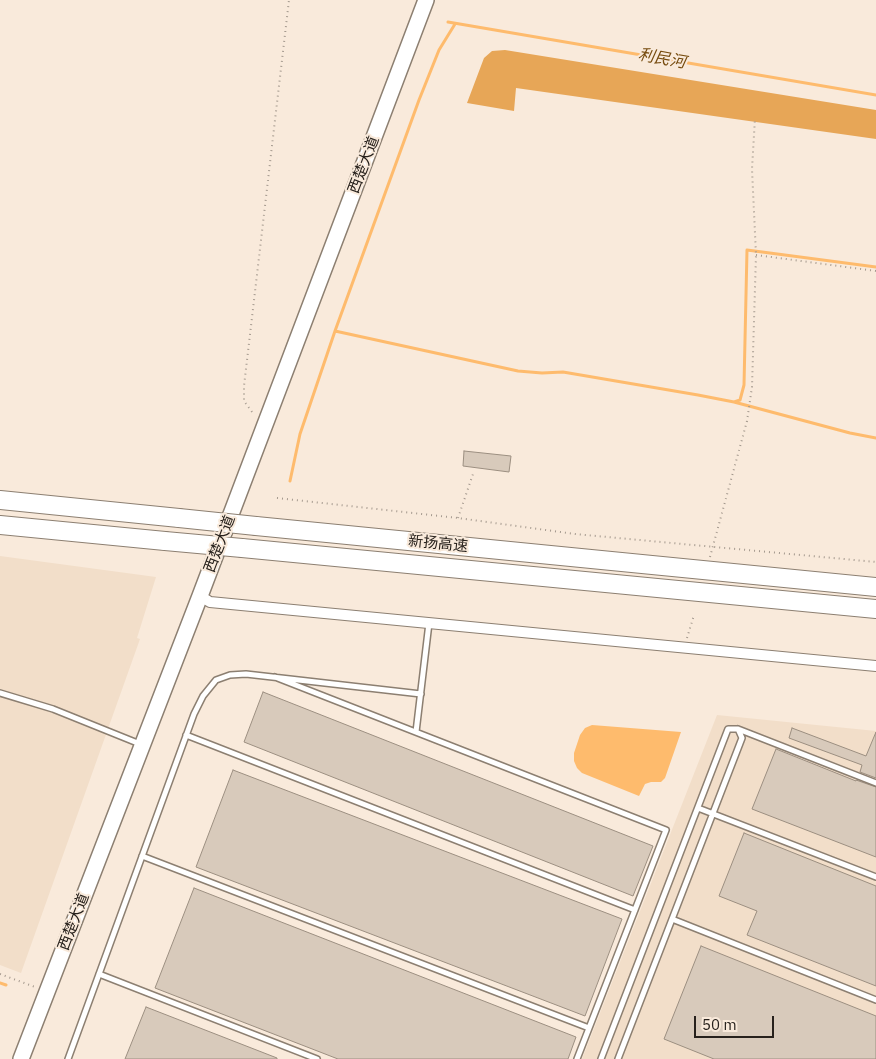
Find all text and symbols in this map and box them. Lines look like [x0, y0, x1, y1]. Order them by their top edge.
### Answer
water label: 利民河 [637, 45, 687, 73]
street label: 西楚大道 [345, 134, 383, 196]
street label: 西楚大道 [201, 513, 239, 575]
street label: 新扬高速 [407, 532, 469, 556]
street label: 西楚大道 [55, 891, 93, 953]
scale bar [696, 1006, 776, 1038]
text: 50 m [702, 1015, 737, 1034]

